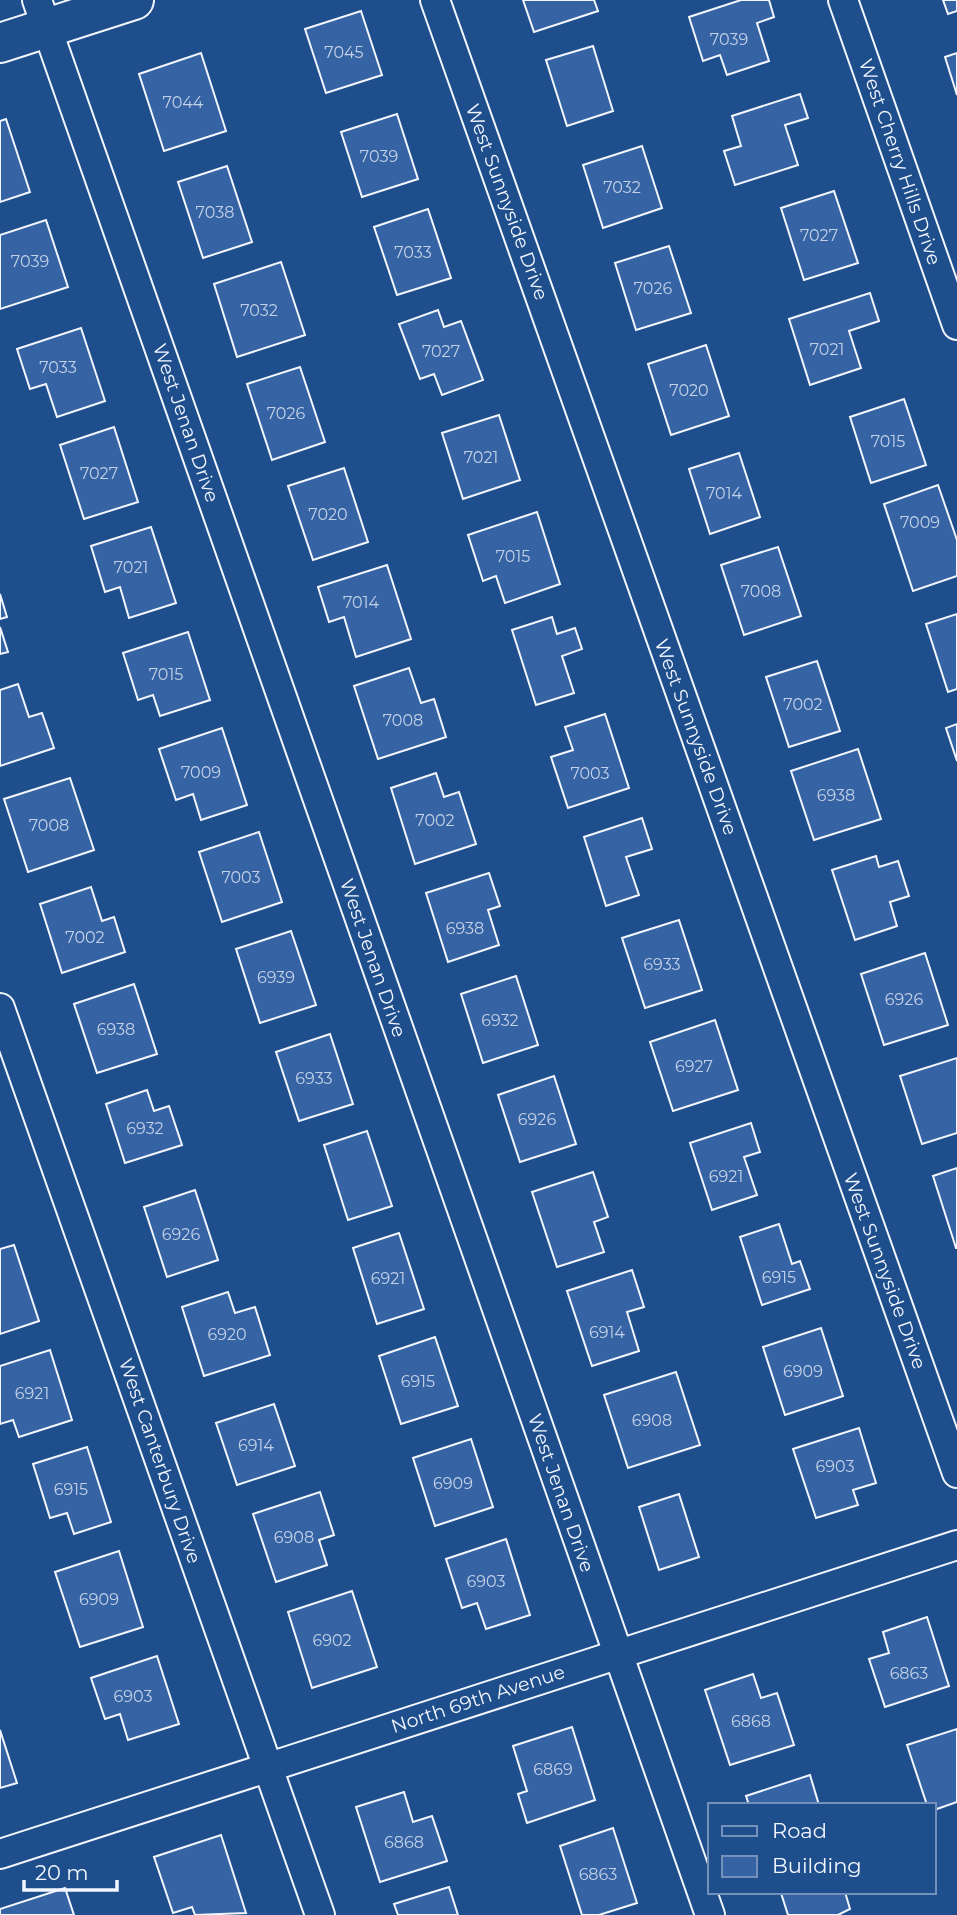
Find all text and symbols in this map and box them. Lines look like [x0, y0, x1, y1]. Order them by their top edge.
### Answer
house number: 7039 [710, 30, 748, 49]
house number: 7045 [324, 43, 364, 62]
street label: West Cherry Hills Drive [854, 56, 946, 268]
house number: 7044 [163, 93, 204, 112]
street label: West Sunnyside Drive [461, 101, 553, 303]
house number: 7039 [360, 147, 398, 166]
house number: 7032 [603, 178, 641, 197]
house number: 7038 [196, 203, 234, 222]
house number: 7027 [800, 226, 838, 245]
house number: 7033 [394, 243, 432, 262]
house number: 7039 [11, 252, 49, 271]
house number: 7026 [634, 279, 672, 298]
house number: 7032 [240, 301, 278, 320]
house number: 7021 [810, 340, 844, 359]
street label: West Jenan Drive [148, 341, 224, 505]
house number: 7027 [422, 342, 460, 361]
house number: 7033 [39, 358, 77, 377]
house number: 7020 [669, 381, 709, 400]
house number: 7026 [267, 404, 305, 423]
house number: 7015 [871, 432, 905, 451]
house number: 7021 [464, 448, 498, 467]
house number: 7027 [80, 464, 118, 483]
house number: 7014 [706, 484, 742, 503]
house number: 7020 [308, 505, 348, 524]
house number: 7009 [900, 513, 940, 532]
house number: 7015 [496, 547, 530, 566]
house number: 7021 [114, 558, 148, 577]
house number: 7008 [741, 582, 781, 601]
house number: 7014 [343, 593, 379, 612]
street label: West Sunnyside Drive [650, 636, 742, 838]
house number: 7015 [149, 665, 183, 684]
house number: 7002 [783, 695, 823, 714]
house number: 7008 [383, 711, 423, 730]
house number: 7009 [181, 763, 221, 782]
house number: 7003 [570, 764, 610, 783]
house number: 6938 [817, 786, 855, 805]
house number: 7002 [415, 811, 455, 830]
house number: 7008 [29, 816, 69, 835]
house number: 7003 [221, 868, 261, 887]
street label: West Jenan Drive [335, 876, 411, 1040]
house number: 6938 [446, 919, 484, 938]
house number: 7002 [65, 928, 105, 947]
house number: 6933 [643, 955, 681, 974]
house number: 6939 [257, 968, 295, 987]
house number: 6926 [885, 990, 923, 1009]
house number: 6932 [481, 1011, 519, 1030]
house number: 6938 [97, 1020, 135, 1039]
house number: 6927 [675, 1057, 713, 1076]
house number: 6933 [295, 1069, 333, 1088]
house number: 6926 [518, 1110, 556, 1129]
house number: 6932 [126, 1119, 164, 1138]
house number: 6921 [709, 1167, 743, 1186]
street label: West Sunnyside Drive [839, 1170, 931, 1372]
house number: 6926 [162, 1225, 200, 1244]
house number: 6915 [762, 1268, 796, 1287]
house number: 6921 [371, 1269, 405, 1288]
house number: 6914 [589, 1323, 625, 1342]
house number: 6920 [207, 1325, 247, 1344]
street label: West Canterbury Drive [114, 1355, 206, 1567]
house number: 6909 [783, 1362, 823, 1381]
house number: 6915 [401, 1372, 435, 1391]
house number: 6921 [15, 1384, 49, 1403]
street label: West Jenan Drive [523, 1411, 599, 1575]
house number: 6908 [632, 1411, 672, 1430]
house number: 6914 [238, 1436, 274, 1455]
house number: 6903 [816, 1457, 854, 1476]
house number: 6909 [433, 1474, 473, 1493]
house number: 6915 [54, 1480, 88, 1499]
house number: 6908 [274, 1528, 314, 1547]
house number: 6903 [467, 1572, 505, 1591]
house number: 6909 [79, 1590, 119, 1609]
house number: 6902 [312, 1631, 352, 1650]
street label: North 69th Avenue [388, 1660, 568, 1738]
house number: 6863 [890, 1664, 928, 1683]
house number: 6903 [114, 1687, 152, 1706]
house number: 6868 [731, 1712, 771, 1731]
house number: 6869 [533, 1760, 573, 1779]
legend [708, 1803, 936, 1894]
text: Road [772, 1818, 827, 1843]
house number: 6868 [384, 1833, 424, 1852]
scale bar [24, 1848, 117, 1892]
text: Building [772, 1853, 862, 1878]
text: 20 m [35, 1860, 89, 1885]
house number: 6863 [579, 1865, 617, 1884]

